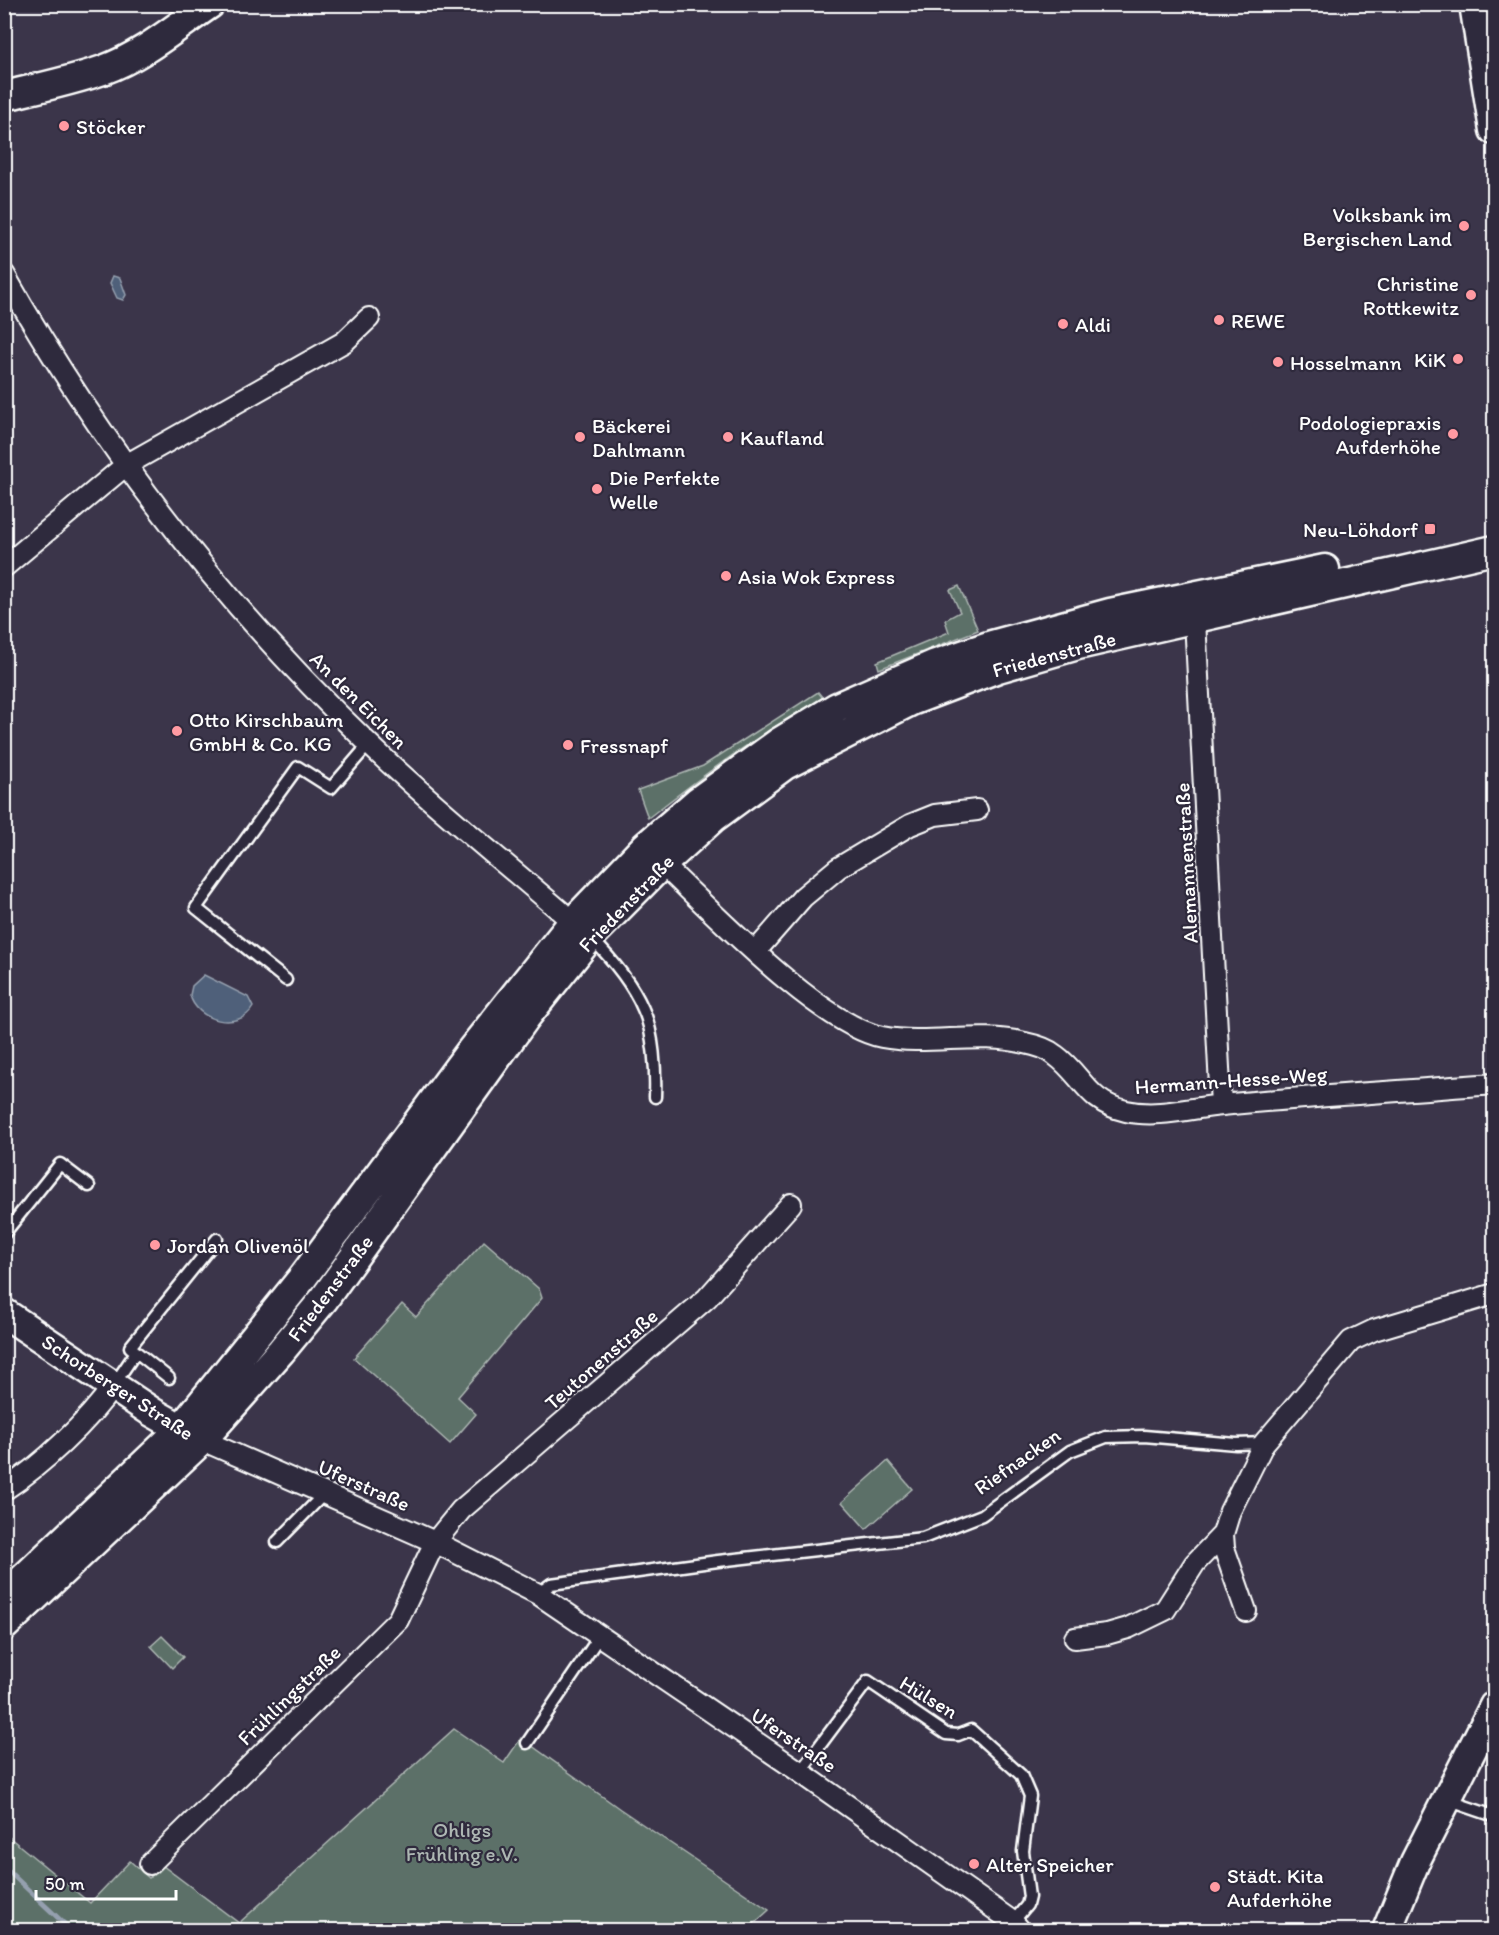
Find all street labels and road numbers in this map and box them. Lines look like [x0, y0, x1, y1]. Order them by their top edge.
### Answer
street label: Friedenstraße [989, 626, 1119, 682]
street label: An den Eichen [305, 646, 413, 754]
street label: Alemannenstraße [1169, 782, 1203, 944]
street label: Friedenstraße [573, 849, 679, 957]
street label: Hermann-Hesse-Weg [1134, 1061, 1328, 1099]
street label: Friedenstraße [282, 1230, 378, 1346]
street label: Teutonenstraße [539, 1303, 663, 1415]
street label: Schorberger Straße [37, 1329, 199, 1445]
street label: Riefnacken [969, 1422, 1065, 1500]
street label: Uferstraße [314, 1454, 414, 1516]
street label: Frühlingstraße [232, 1640, 346, 1750]
street label: Hülsen [895, 1670, 963, 1724]
street label: Uferstraße [746, 1702, 842, 1778]

